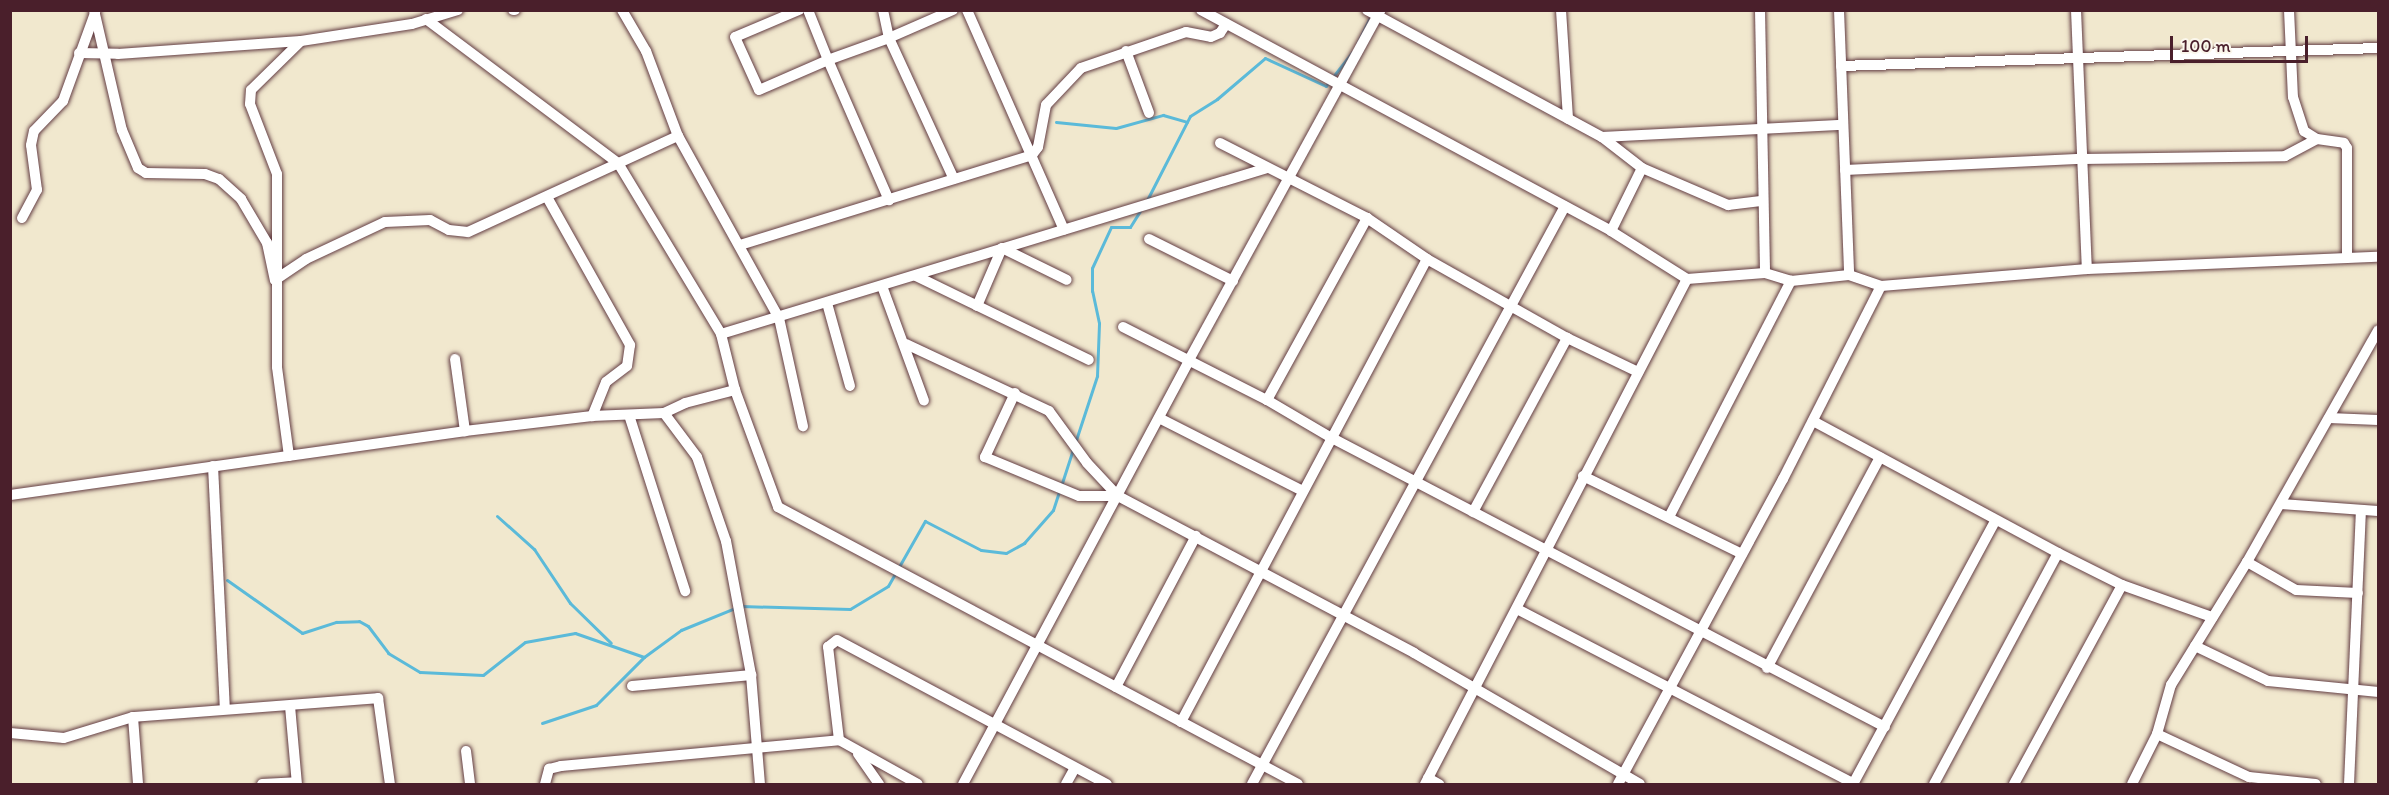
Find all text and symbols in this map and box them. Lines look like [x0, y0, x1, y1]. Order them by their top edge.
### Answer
scale bar [2173, 24, 2311, 62]
text: 100 m [2181, 35, 2231, 57]

